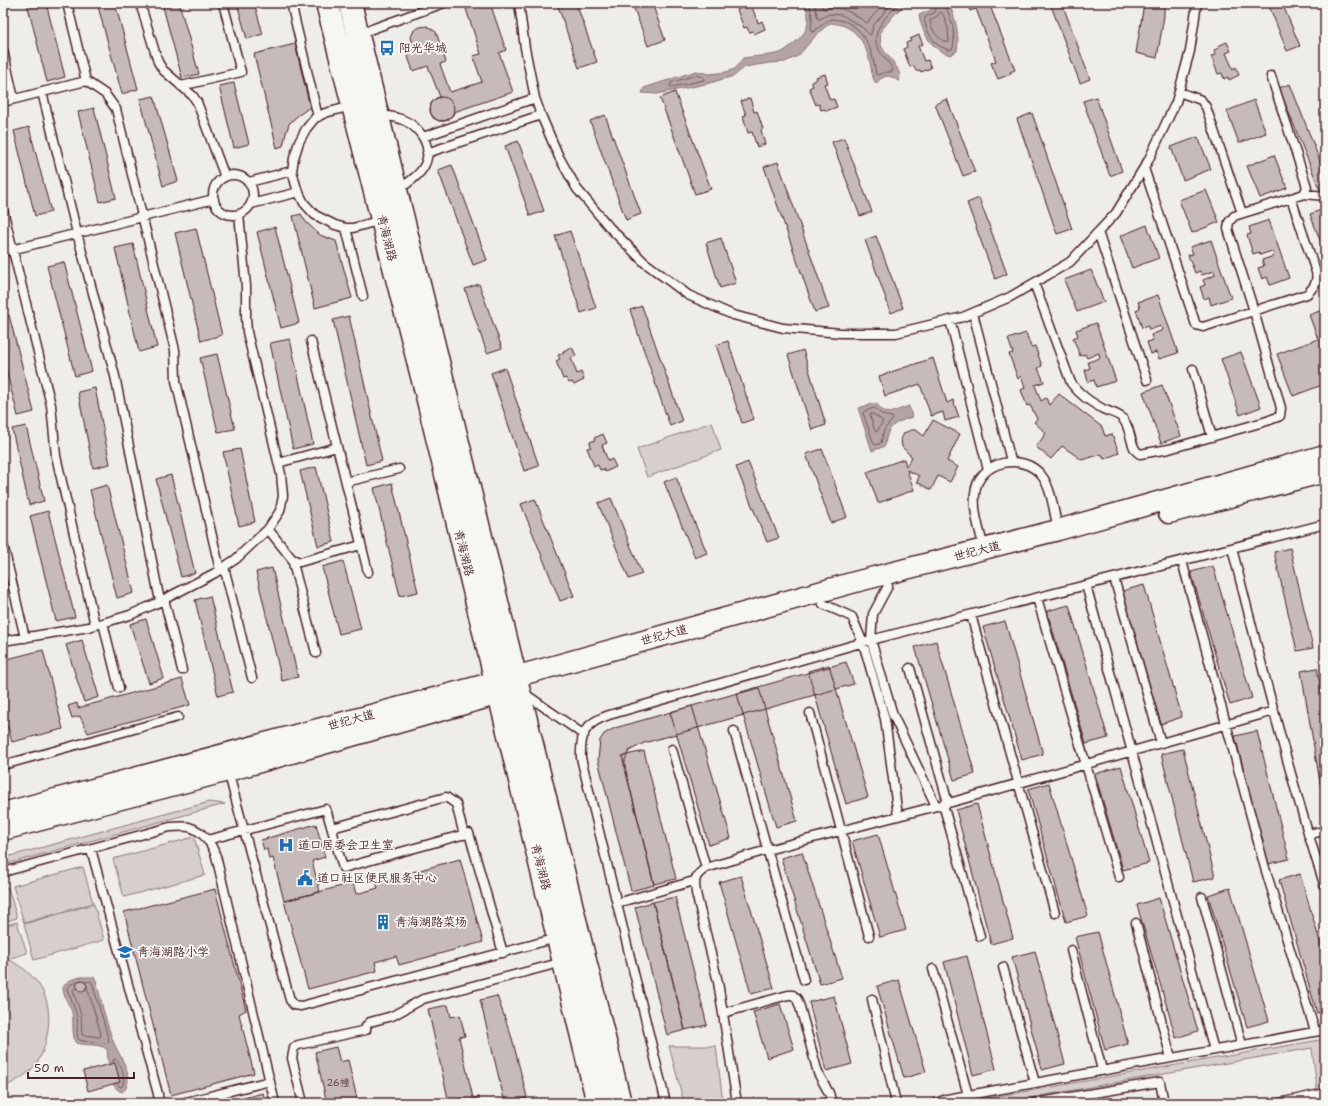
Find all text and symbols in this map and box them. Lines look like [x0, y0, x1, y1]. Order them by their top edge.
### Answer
bus stop icon: 阳光华城 [378, 39, 396, 57]
place label: 阳光华城 [399, 40, 447, 56]
street label: 青海湖路 [373, 213, 401, 263]
street label: 青海湖路 [450, 528, 478, 578]
street label: 世纪大道 [952, 537, 1002, 565]
street label: 世纪大道 [639, 621, 689, 649]
street label: 世纪大道 [326, 706, 376, 734]
hospital icon: 道口居委会卫生室 [277, 836, 295, 854]
place label: 道口居委会卫生室 [298, 837, 394, 853]
street label: 青海湖路 [527, 842, 555, 892]
public building icon: 道口社区便民服务中心 [296, 869, 314, 887]
place label: 道口社区便民服务中心 [317, 870, 437, 886]
building icon: 青海湖路菜场 [374, 913, 392, 931]
place label: 青海湖路菜场 [395, 914, 467, 930]
school or university icon: 青海湖路小学 [116, 943, 134, 961]
place label: 青海湖路小学 [137, 944, 209, 960]
scale bar [28, 1054, 134, 1080]
text: 50 m [34, 1060, 64, 1076]
house number: 26幢 [326, 1076, 350, 1089]

